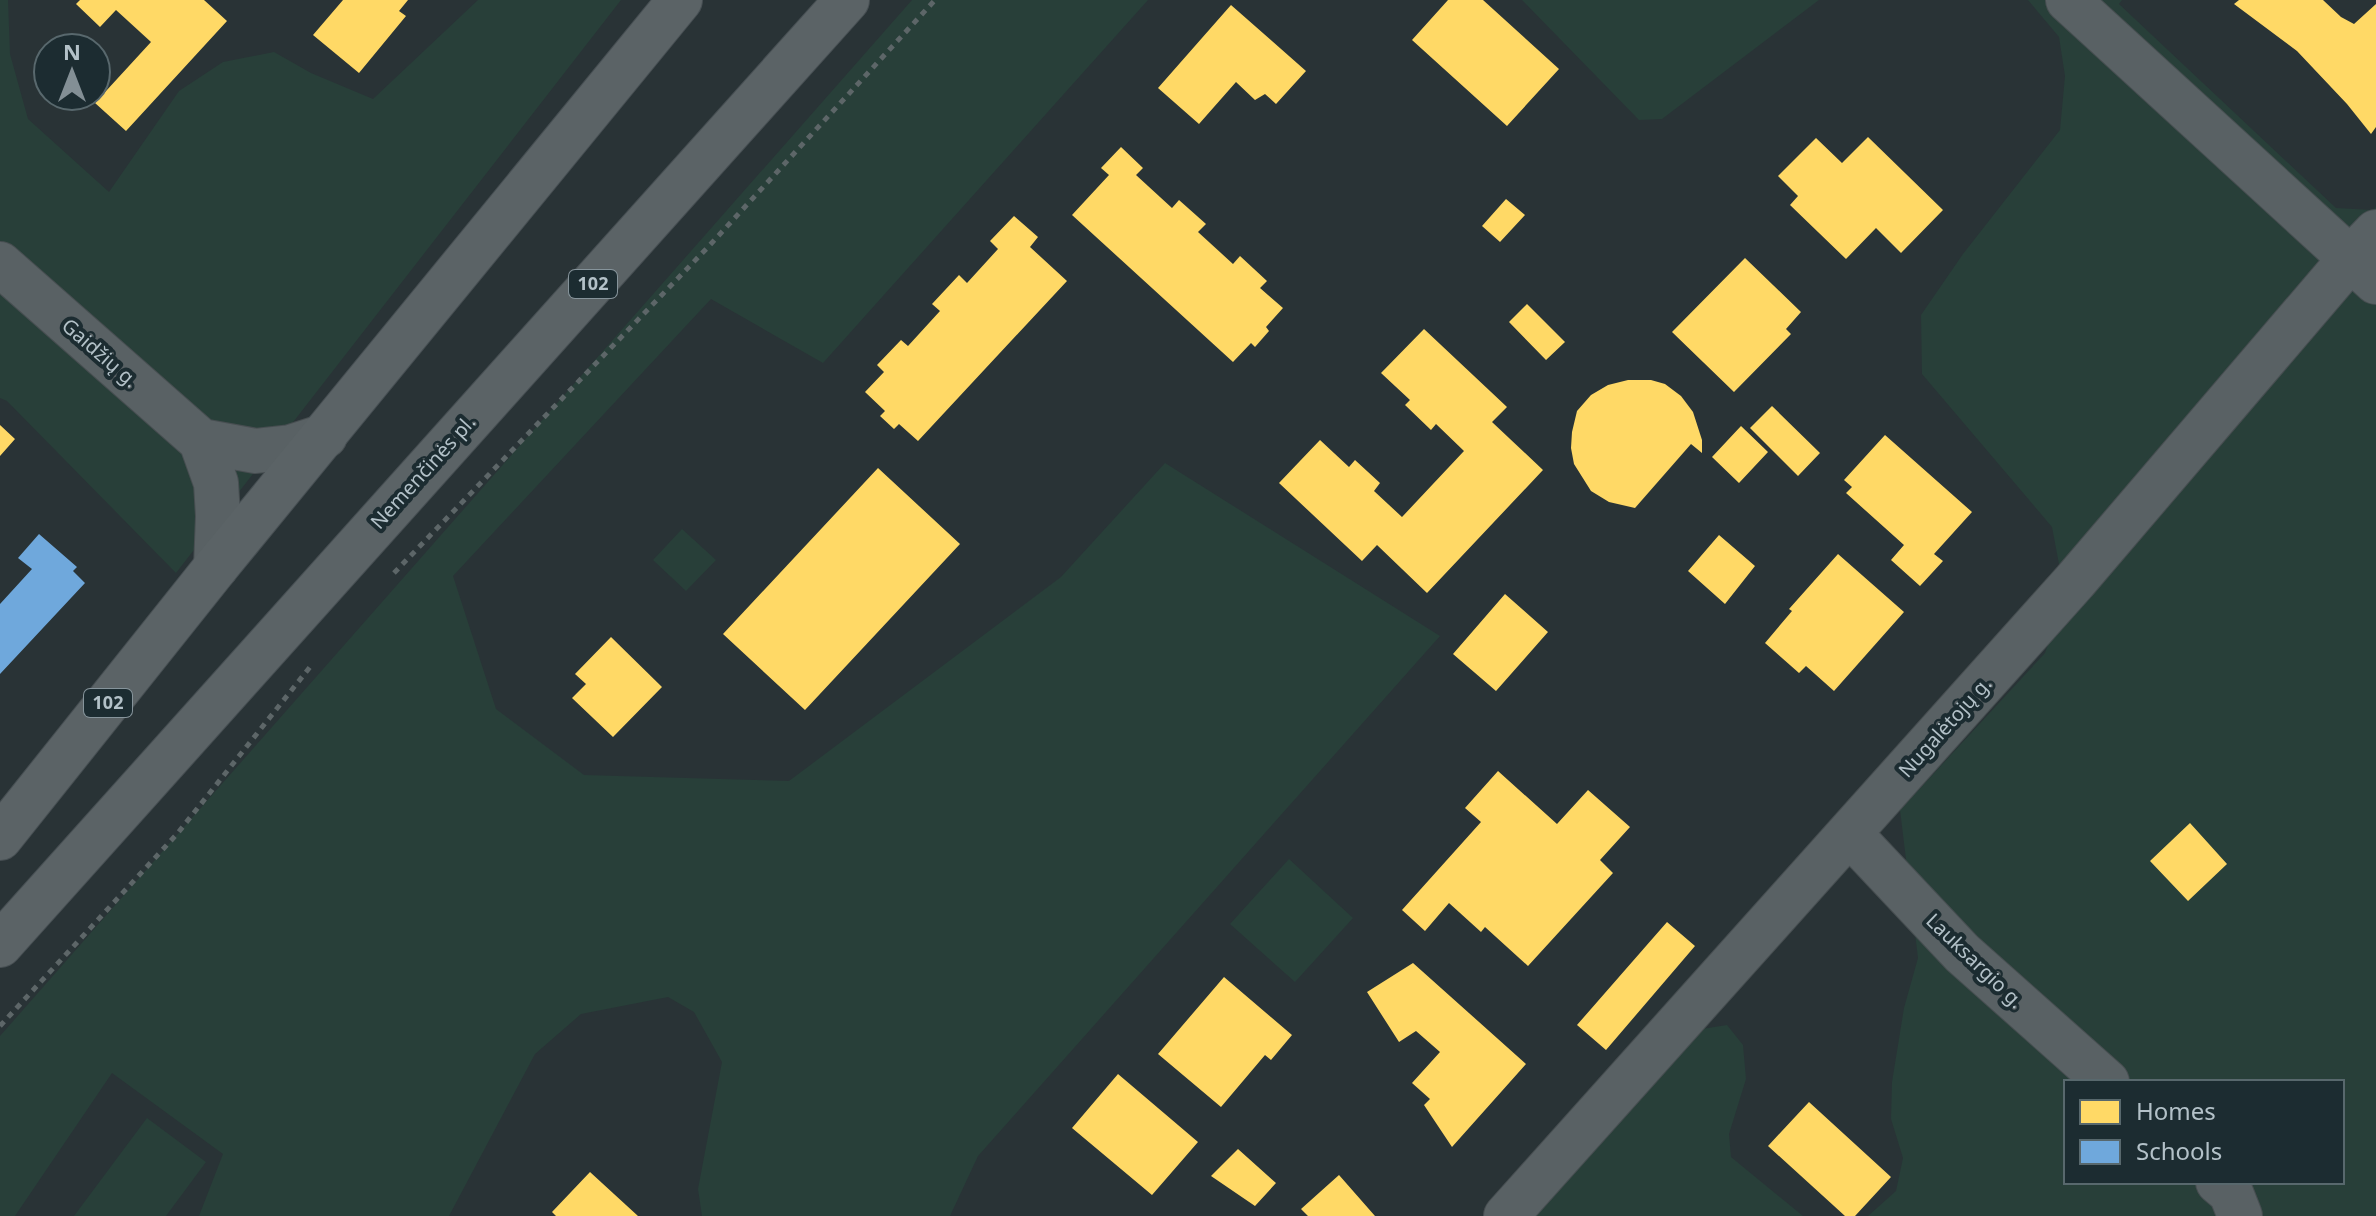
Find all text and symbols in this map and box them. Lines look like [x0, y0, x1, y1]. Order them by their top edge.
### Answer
north arrow [32, 32, 112, 112]
text: N [63, 36, 81, 66]
road number: 102 [569, 270, 617, 298]
street label: Gaidžių g. [56, 312, 144, 393]
street label: Nemenčinės pl. [364, 409, 481, 535]
street label: Nugalėtojų g. [1892, 670, 1997, 783]
road number: 102 [84, 689, 132, 717]
street label: Lauksargio g. [1921, 907, 2030, 1014]
legend [2064, 1080, 2344, 1184]
text: Homes [2136, 1094, 2216, 1127]
text: Schools [2136, 1134, 2222, 1167]

